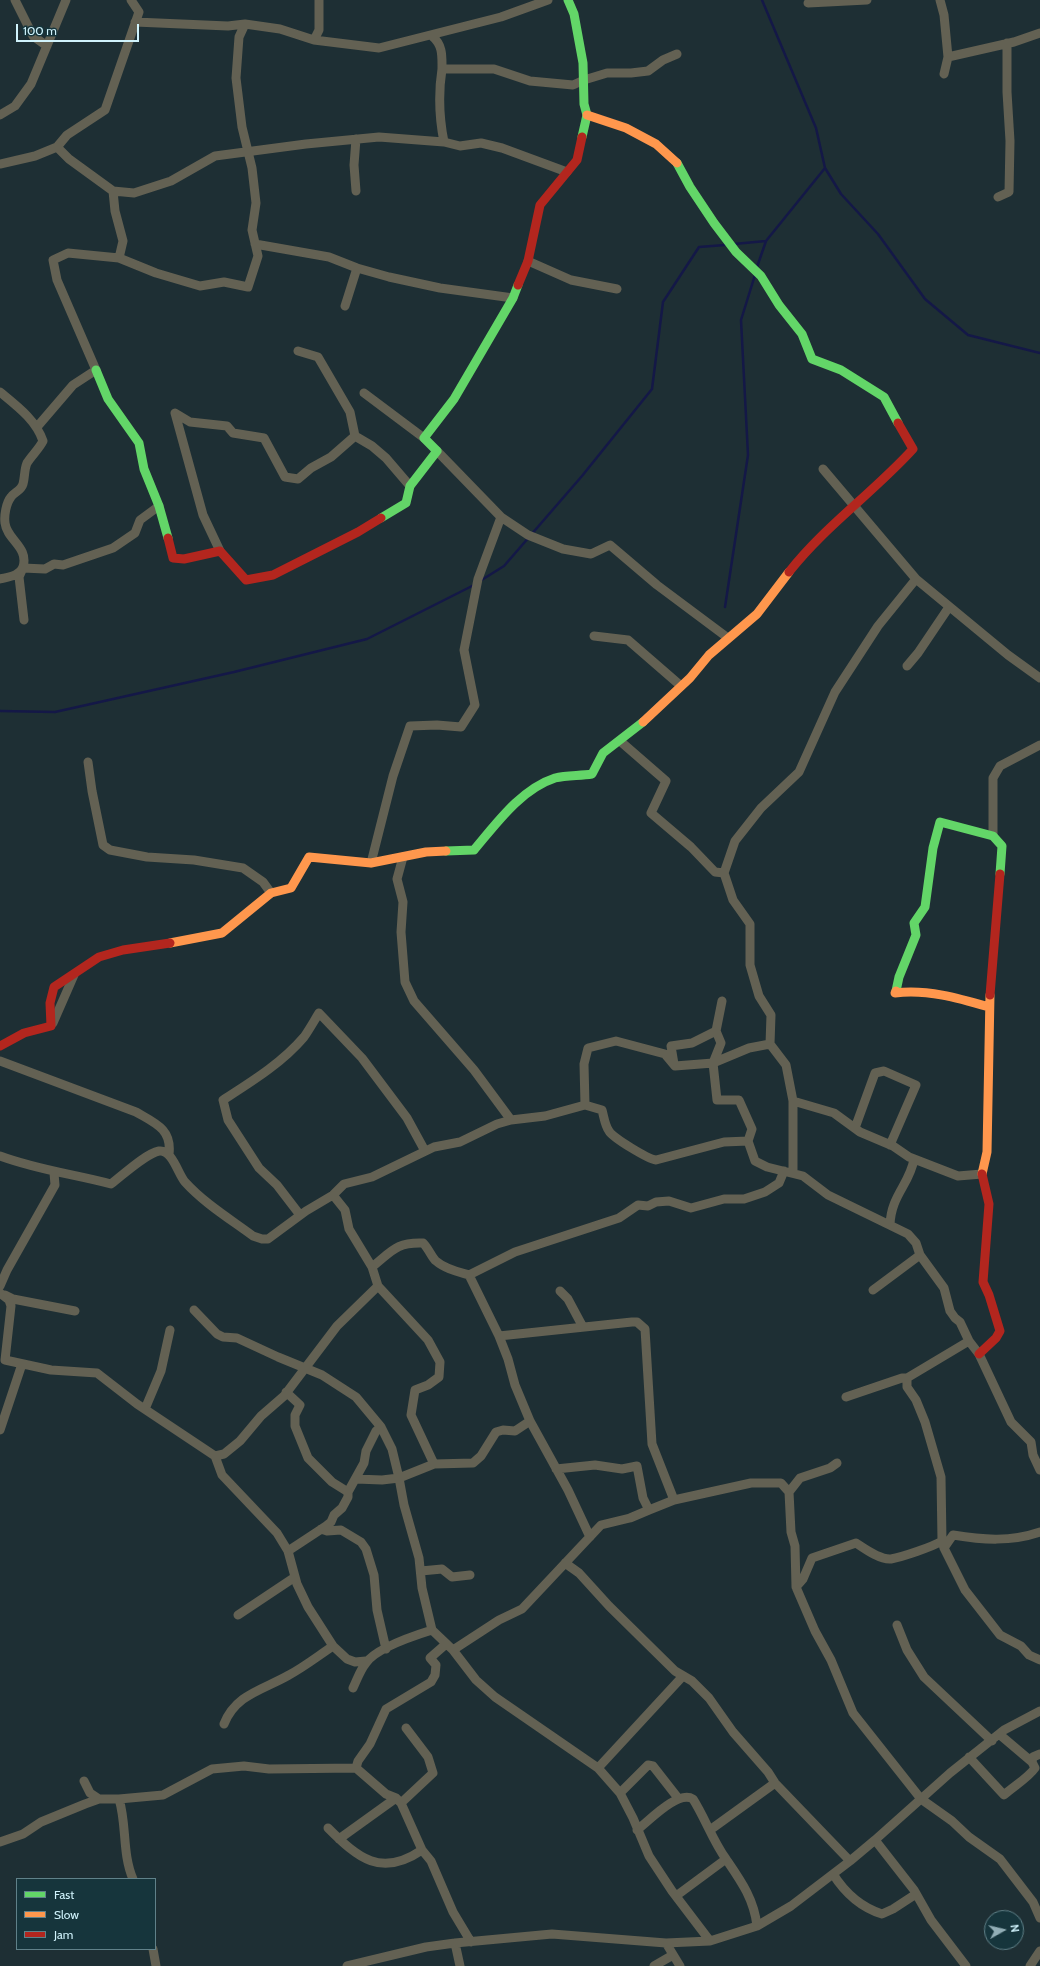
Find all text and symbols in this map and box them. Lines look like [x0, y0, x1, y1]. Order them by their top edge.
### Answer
scale bar [18, 16, 141, 42]
text: 100 m [23, 23, 57, 38]
legend [16, 1878, 156, 1950]
text: Fast [54, 1887, 74, 1902]
text: Slow [54, 1907, 79, 1922]
north arrow [984, 1910, 1024, 1950]
text: N [1007, 1924, 1022, 1933]
text: Jam [54, 1927, 73, 1942]

